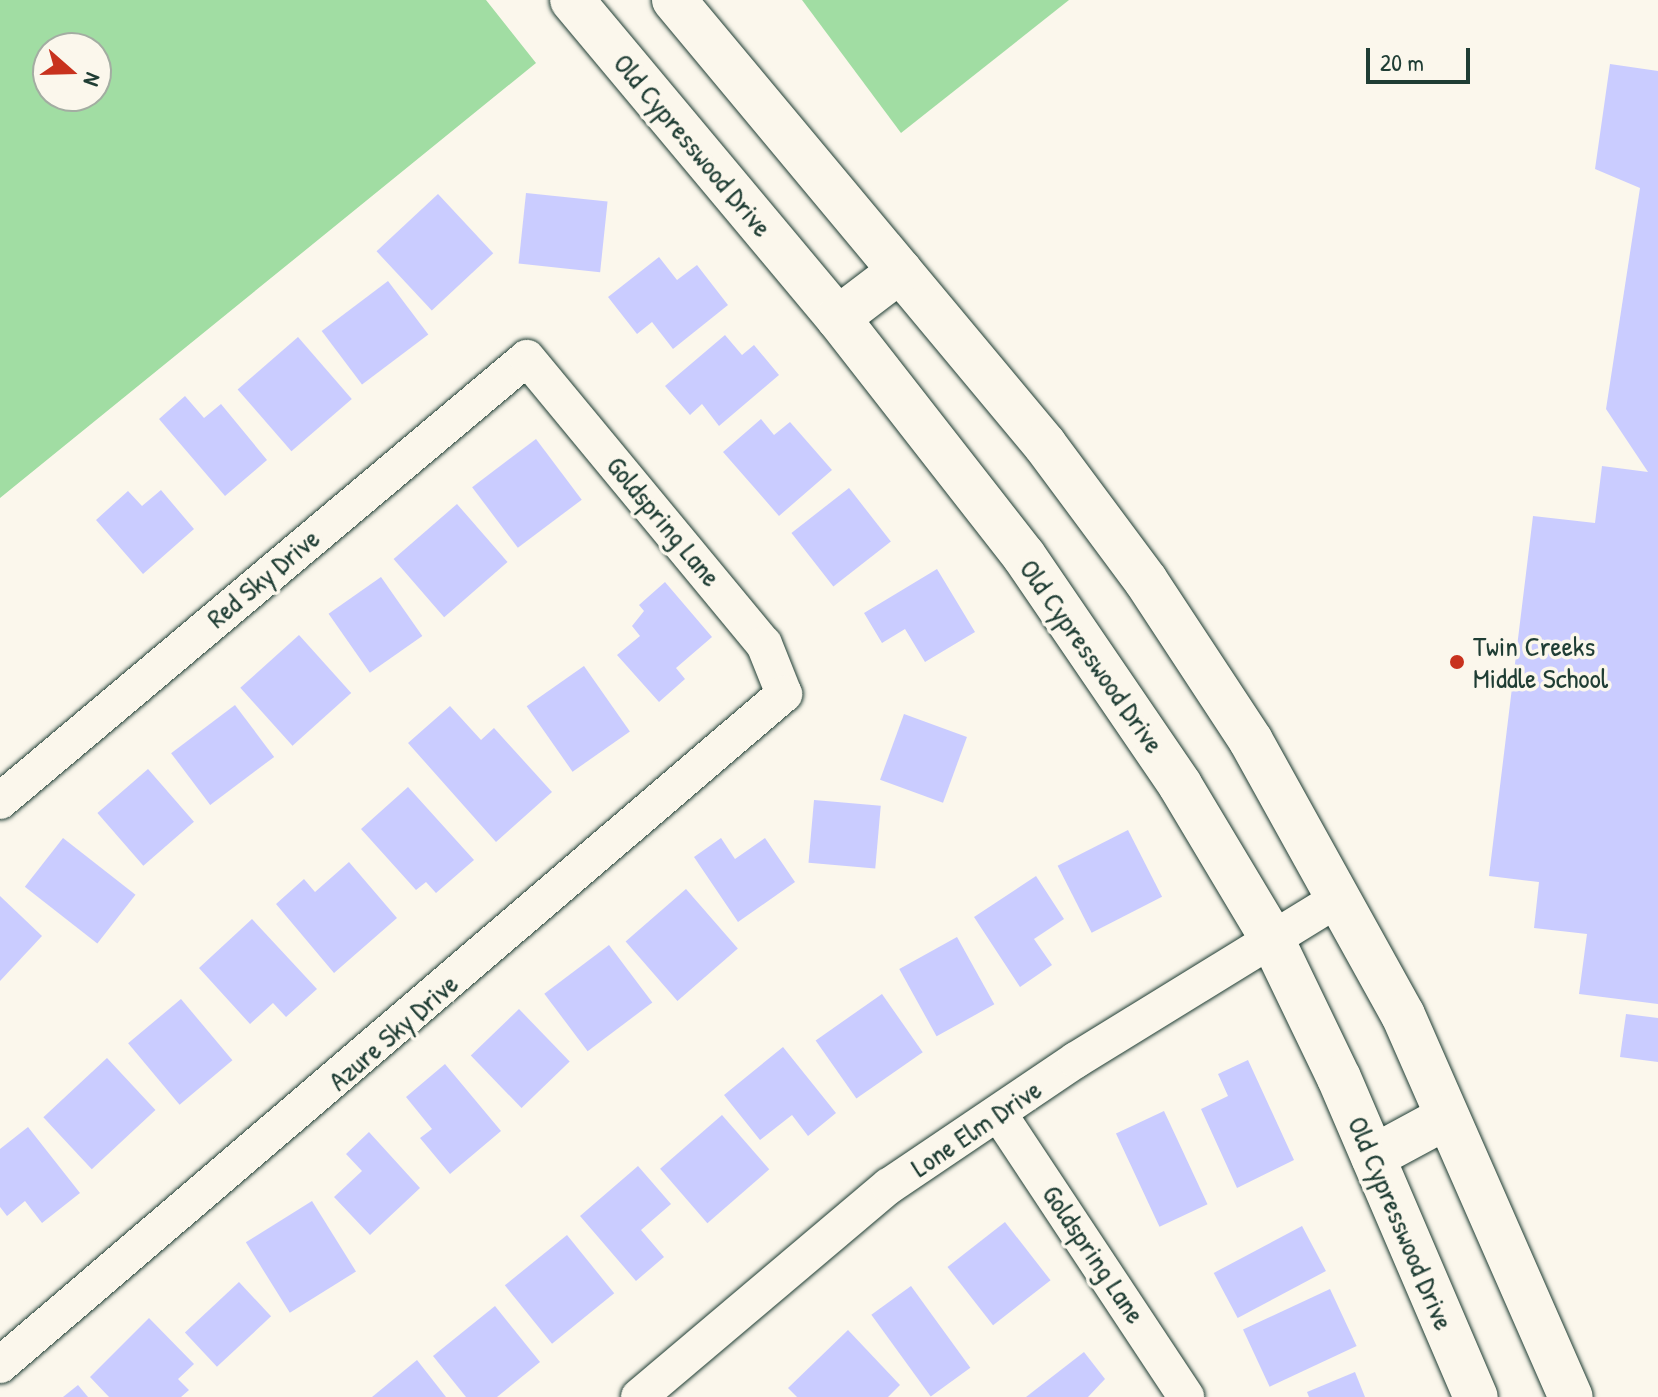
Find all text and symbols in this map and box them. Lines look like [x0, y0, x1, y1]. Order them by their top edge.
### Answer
north arrow [32, 32, 112, 112]
scale bar [1370, 32, 1474, 82]
text: 20 m [1380, 46, 1424, 78]
street label: Old Cypresswood Drive [607, 47, 779, 243]
text: N [77, 69, 109, 90]
street label: Goldspring Lane [600, 449, 728, 593]
street label: Red Sky Drive [200, 521, 326, 635]
street label: Old Cypresswood Drive [1013, 553, 1171, 759]
place label: Twin Creeks Middle School [1473, 629, 1608, 695]
marker: Twin Creeks Middle School [1448, 653, 1466, 671]
street label: Azure Sky Drive [321, 967, 465, 1097]
street label: Lone Elm Drive [904, 1072, 1048, 1184]
street label: Old Cypresswood Drive [1341, 1111, 1461, 1335]
street label: Goldspring Lane [1035, 1178, 1153, 1330]

